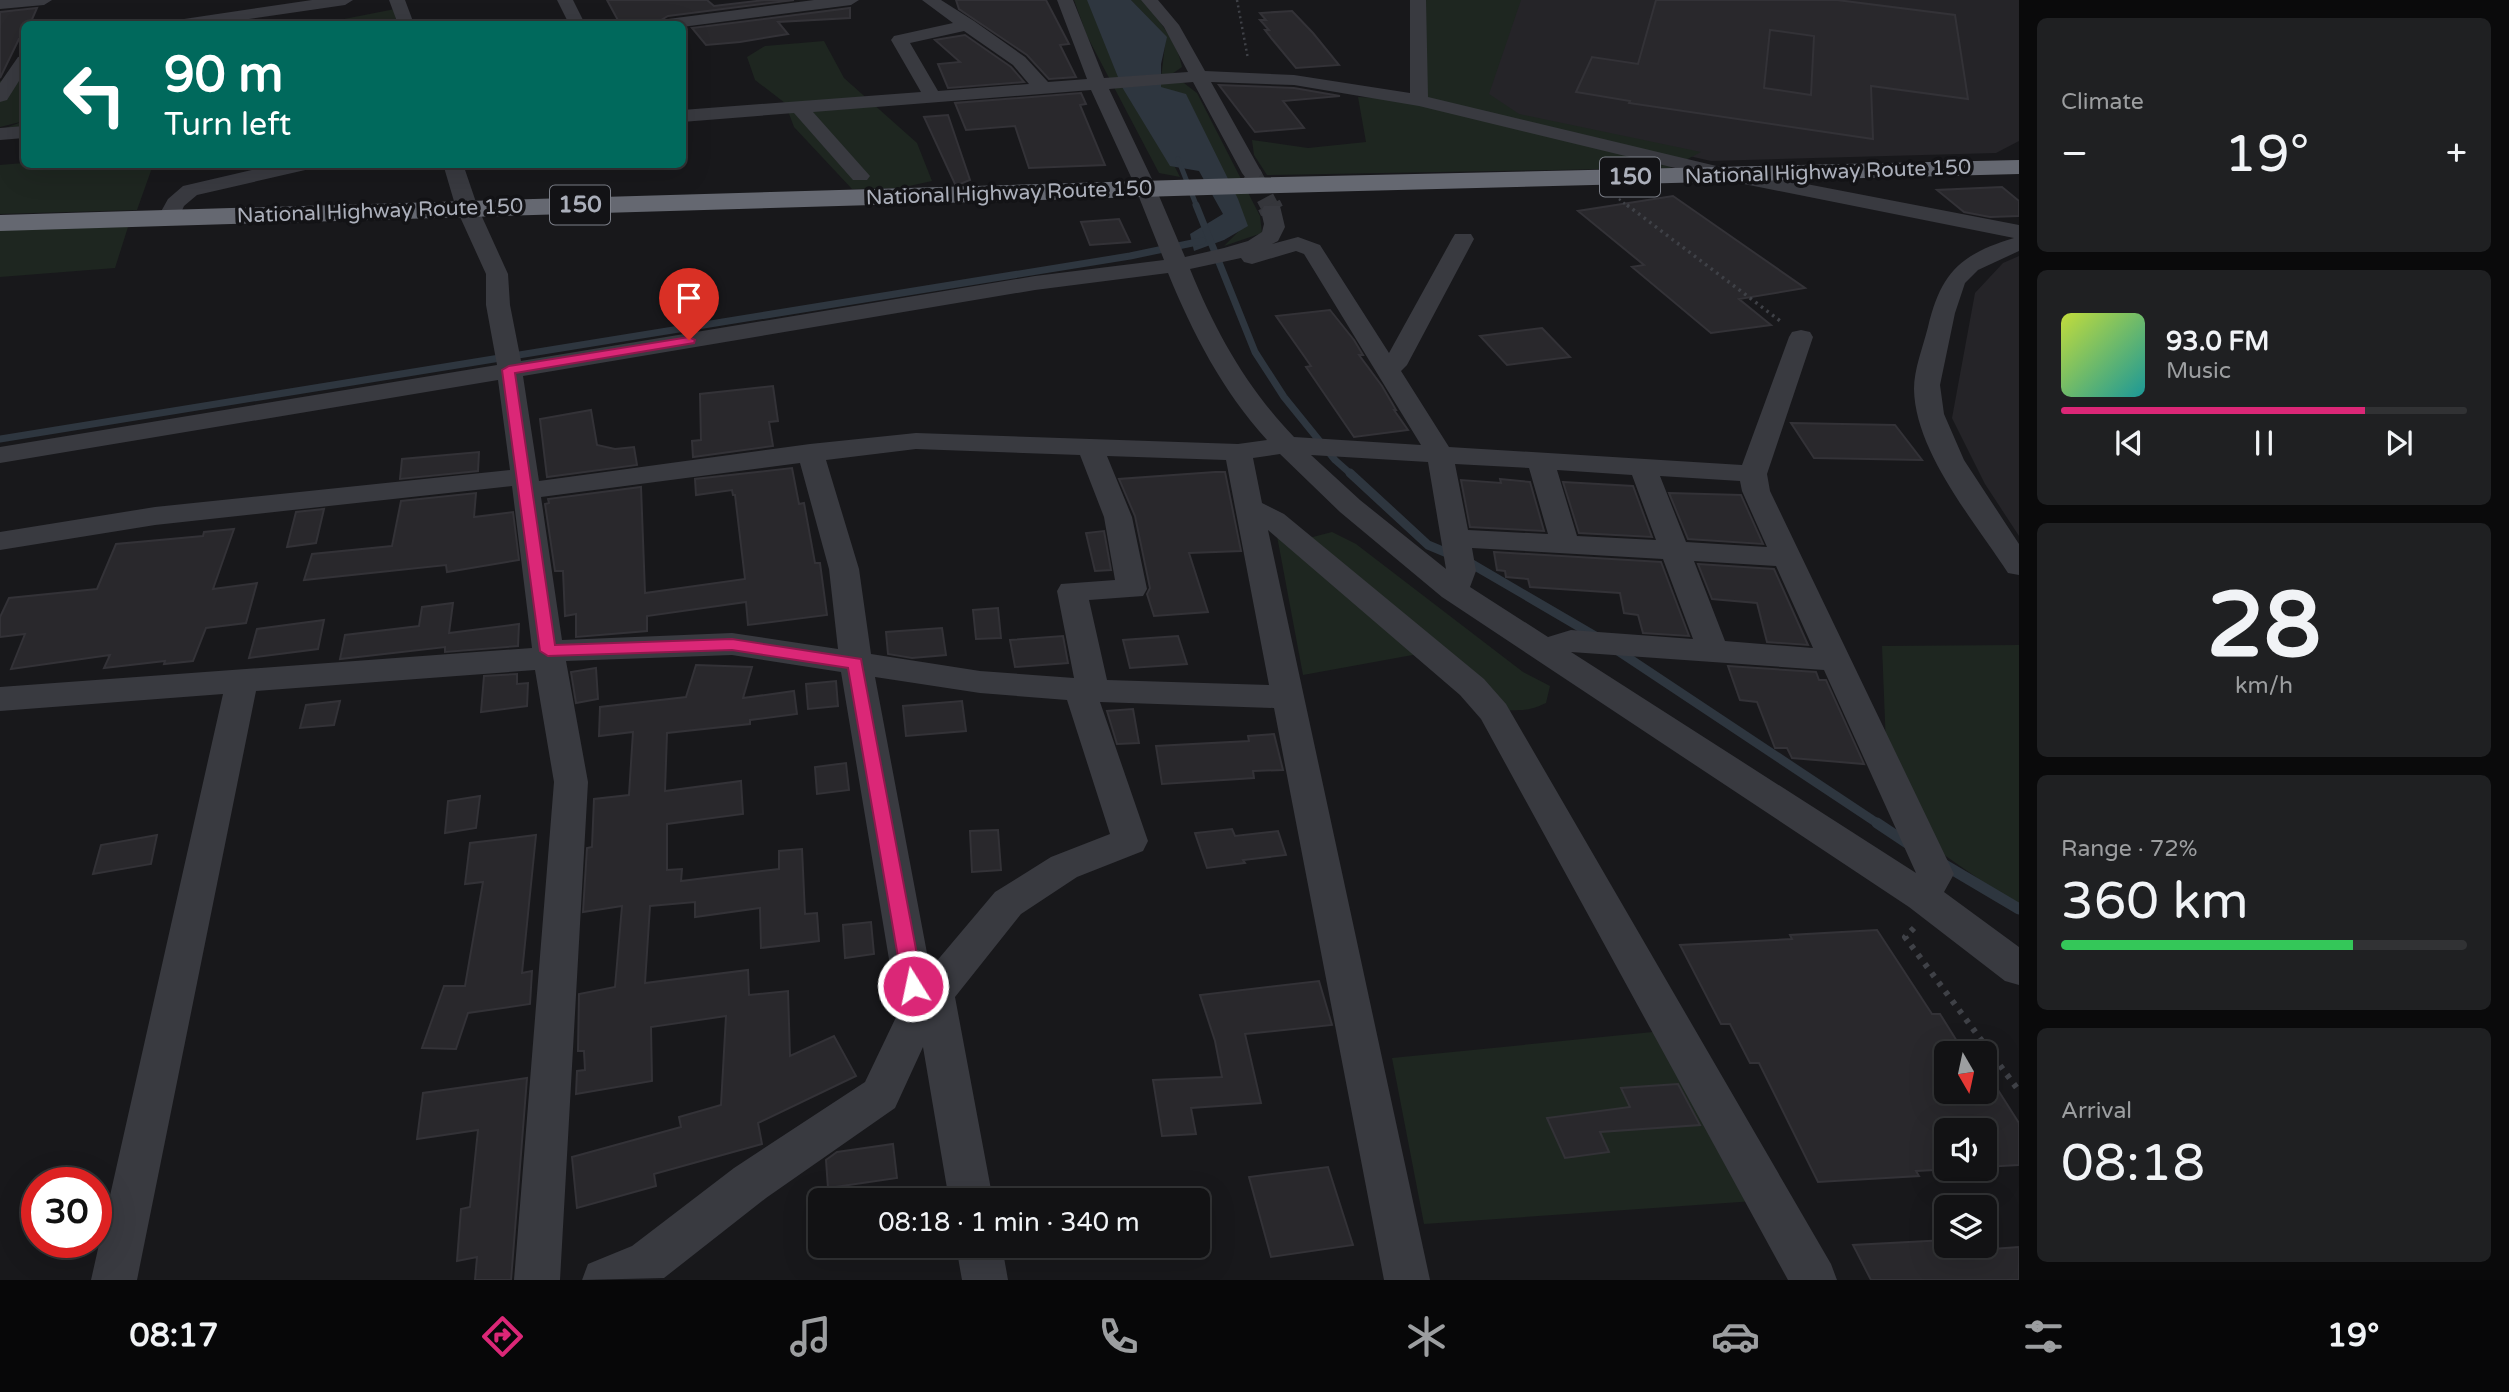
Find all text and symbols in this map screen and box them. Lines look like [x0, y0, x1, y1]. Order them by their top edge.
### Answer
text: 90 m [164, 46, 283, 105]
icon: left [49, 49, 140, 140]
text: Climate [2061, 88, 2144, 116]
text: Turn left [164, 106, 291, 144]
text: 19° [2224, 123, 2309, 186]
text: − [2061, 131, 2088, 177]
text: + [2446, 131, 2467, 177]
street label: National Highway Route 150 [1684, 155, 1972, 189]
road number: 150 [1600, 158, 1660, 196]
street label: National Highway Route 150 [865, 176, 1153, 210]
road number: 150 [550, 186, 610, 224]
street label: National Highway Route 150 [236, 194, 524, 228]
pin [659, 268, 719, 340]
icon: arrive [670, 279, 708, 317]
text: 93.0 FM [2166, 326, 2269, 357]
text: Music [2166, 357, 2231, 385]
icon: previous [2110, 424, 2148, 462]
icon: pause [2245, 424, 2283, 462]
icon: next [2380, 424, 2418, 462]
text: 28 [2207, 571, 2321, 681]
text: km/h [2235, 672, 2293, 700]
text: Range · 72% [2061, 835, 2197, 863]
text: 360 km [2061, 870, 2249, 933]
position arrow [876, 949, 950, 1023]
north arrow [1934, 1041, 1997, 1104]
map controls [1934, 1041, 1997, 1258]
text: Arrival [2061, 1097, 2132, 1125]
button: sound [1934, 1118, 1997, 1181]
text: 08:18 [2061, 1132, 2205, 1195]
speed limit sign: 30 [21, 1167, 112, 1258]
button: layers [1934, 1195, 1997, 1258]
text: 08:18 · 1 min · 340 m [878, 1207, 1140, 1238]
icon: directions [478, 1312, 527, 1361]
icon: music [786, 1312, 835, 1361]
icon: phone [1094, 1312, 1143, 1361]
icon: climate [1402, 1312, 1451, 1361]
icon: car [1711, 1312, 1760, 1361]
icon: filters [2019, 1312, 2068, 1361]
text: 08:17 [130, 1317, 218, 1355]
text: 19° [2327, 1317, 2379, 1355]

